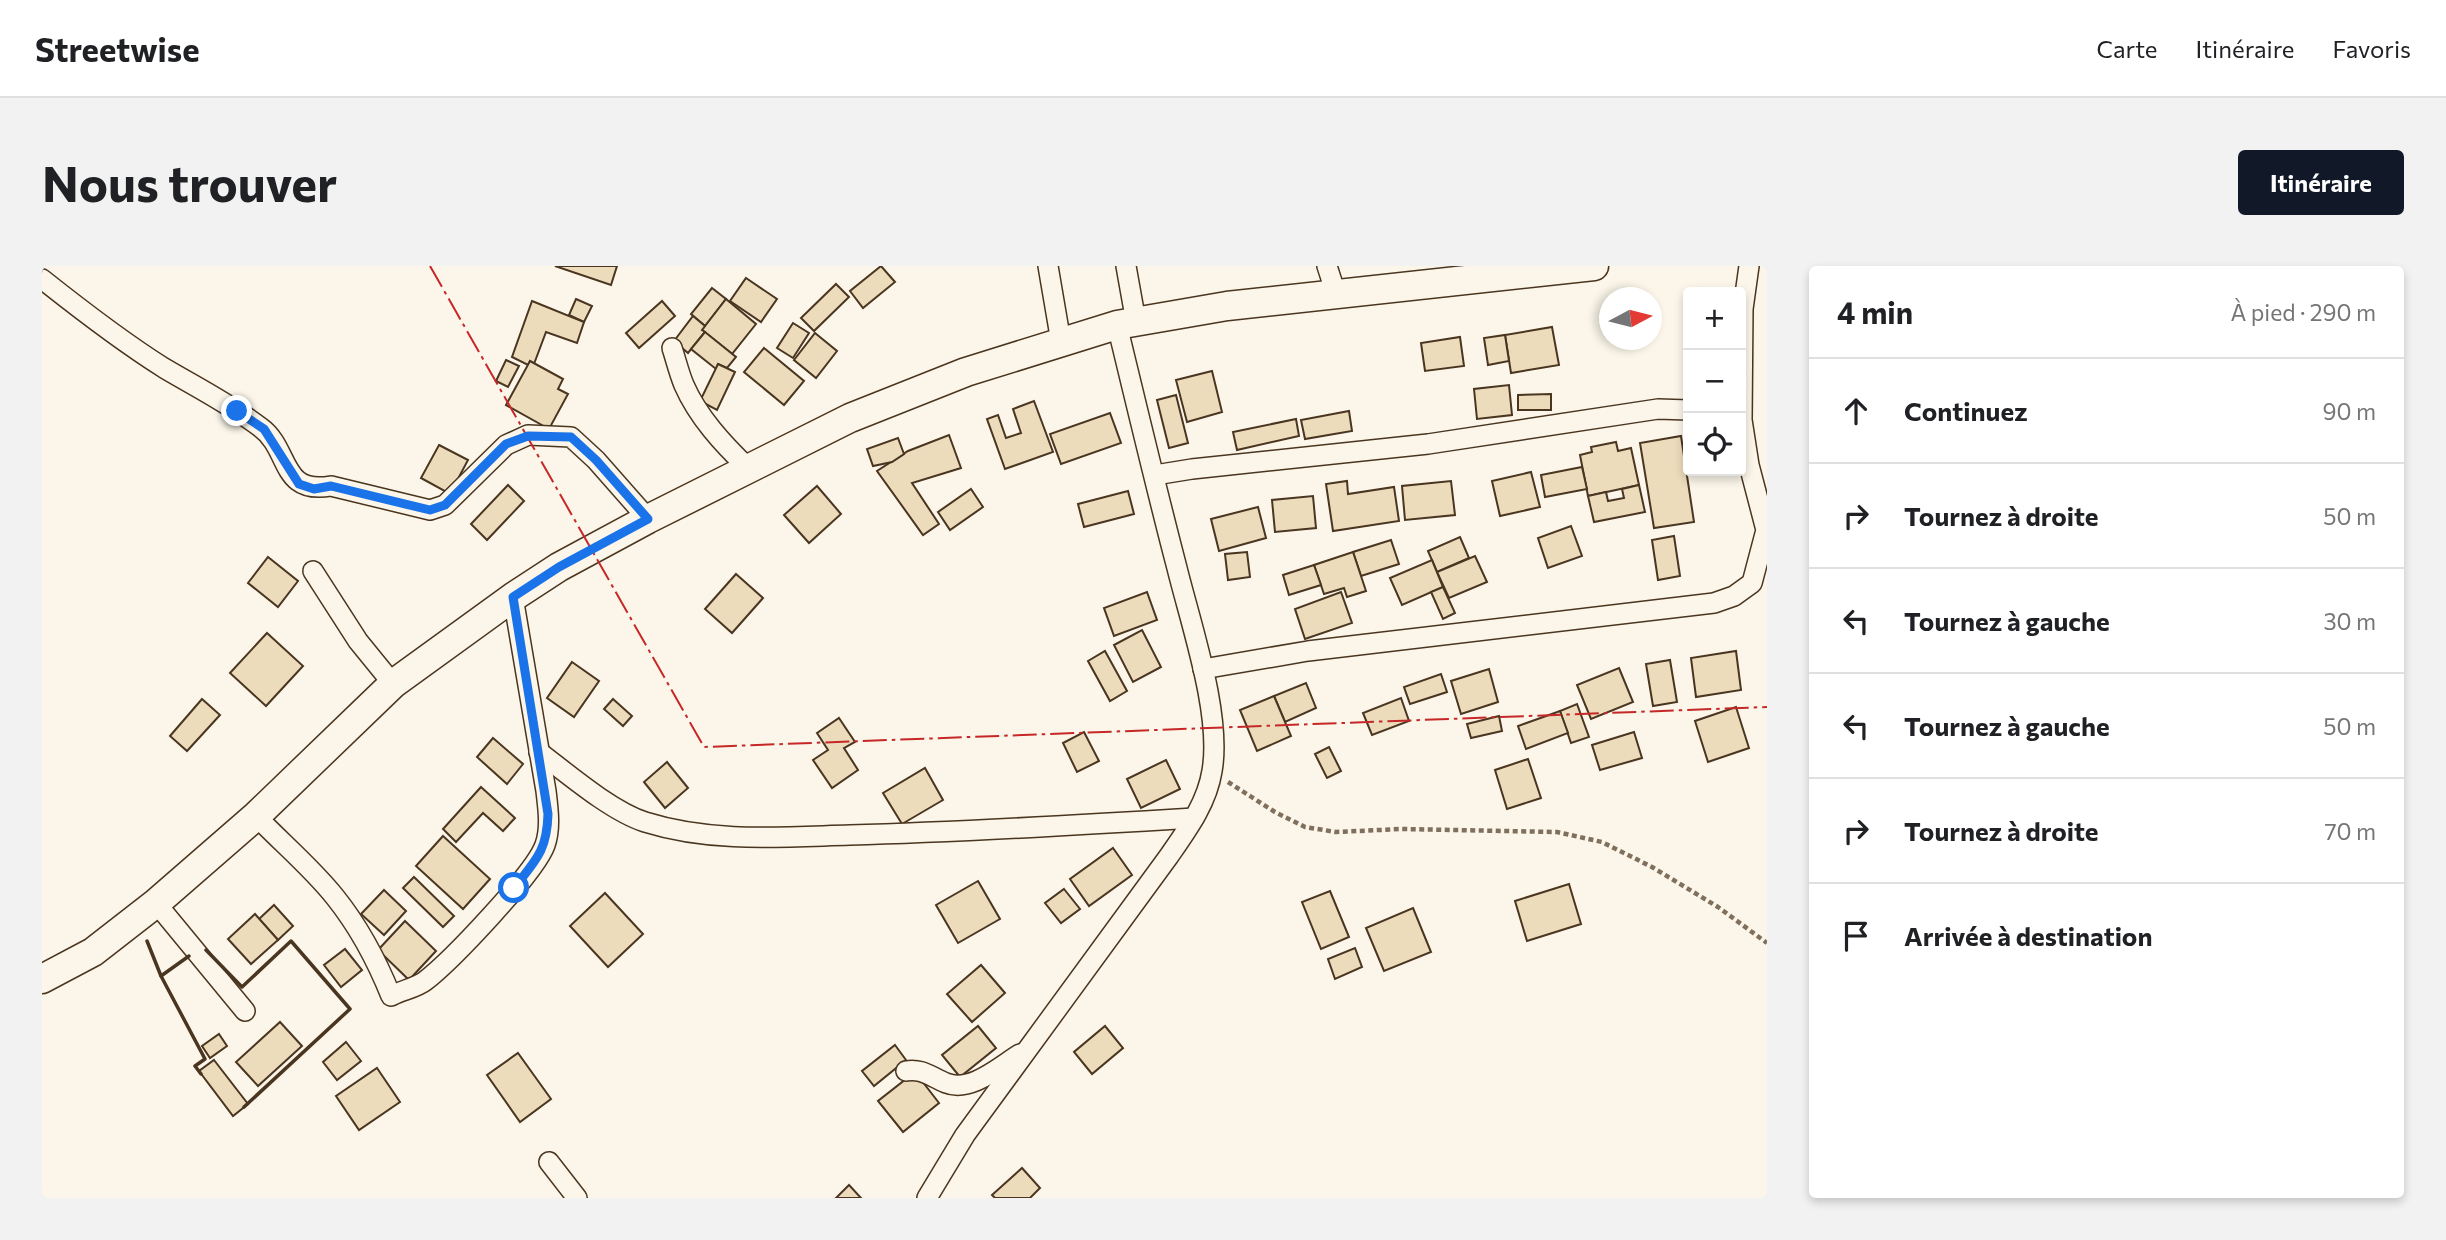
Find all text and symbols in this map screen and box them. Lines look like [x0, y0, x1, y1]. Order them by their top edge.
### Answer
text: Streetwise [35, 28, 200, 69]
text: Carte [2097, 34, 2158, 63]
text: Itinéraire [2196, 34, 2295, 63]
text: Favoris [2333, 34, 2411, 63]
button: Itinéraire [2238, 150, 2404, 215]
text: Nous trouver [42, 152, 337, 212]
north arrow [1599, 287, 1662, 350]
map controls [1683, 287, 1746, 476]
button: + [1683, 287, 1746, 350]
text: 4 min [1837, 293, 1913, 330]
text: À pied · 290 m [2230, 298, 2376, 326]
button: − [1683, 350, 1746, 413]
icon: ahead [1837, 392, 1875, 430]
route end [221, 395, 252, 426]
text: Continuez [1904, 395, 2028, 426]
text: 90 m [2323, 397, 2376, 425]
button: locate [1683, 413, 1746, 476]
icon: right [1837, 497, 1875, 535]
text: Tournez à droite [1904, 500, 2099, 531]
text: 50 m [2323, 502, 2376, 530]
icon: left [1837, 602, 1875, 640]
text: Tournez à gauche [1904, 605, 2110, 636]
text: 30 m [2323, 607, 2376, 635]
icon: left [1837, 707, 1875, 745]
text: Tournez à gauche [1904, 710, 2110, 741]
text: 50 m [2323, 712, 2376, 740]
icon: right [1837, 812, 1875, 850]
text: Tournez à droite [1904, 815, 2099, 846]
text: 70 m [2324, 817, 2376, 845]
route start [498, 872, 529, 903]
icon: arrive [1837, 917, 1875, 955]
text: Arrivée à destination [1904, 920, 2152, 951]

